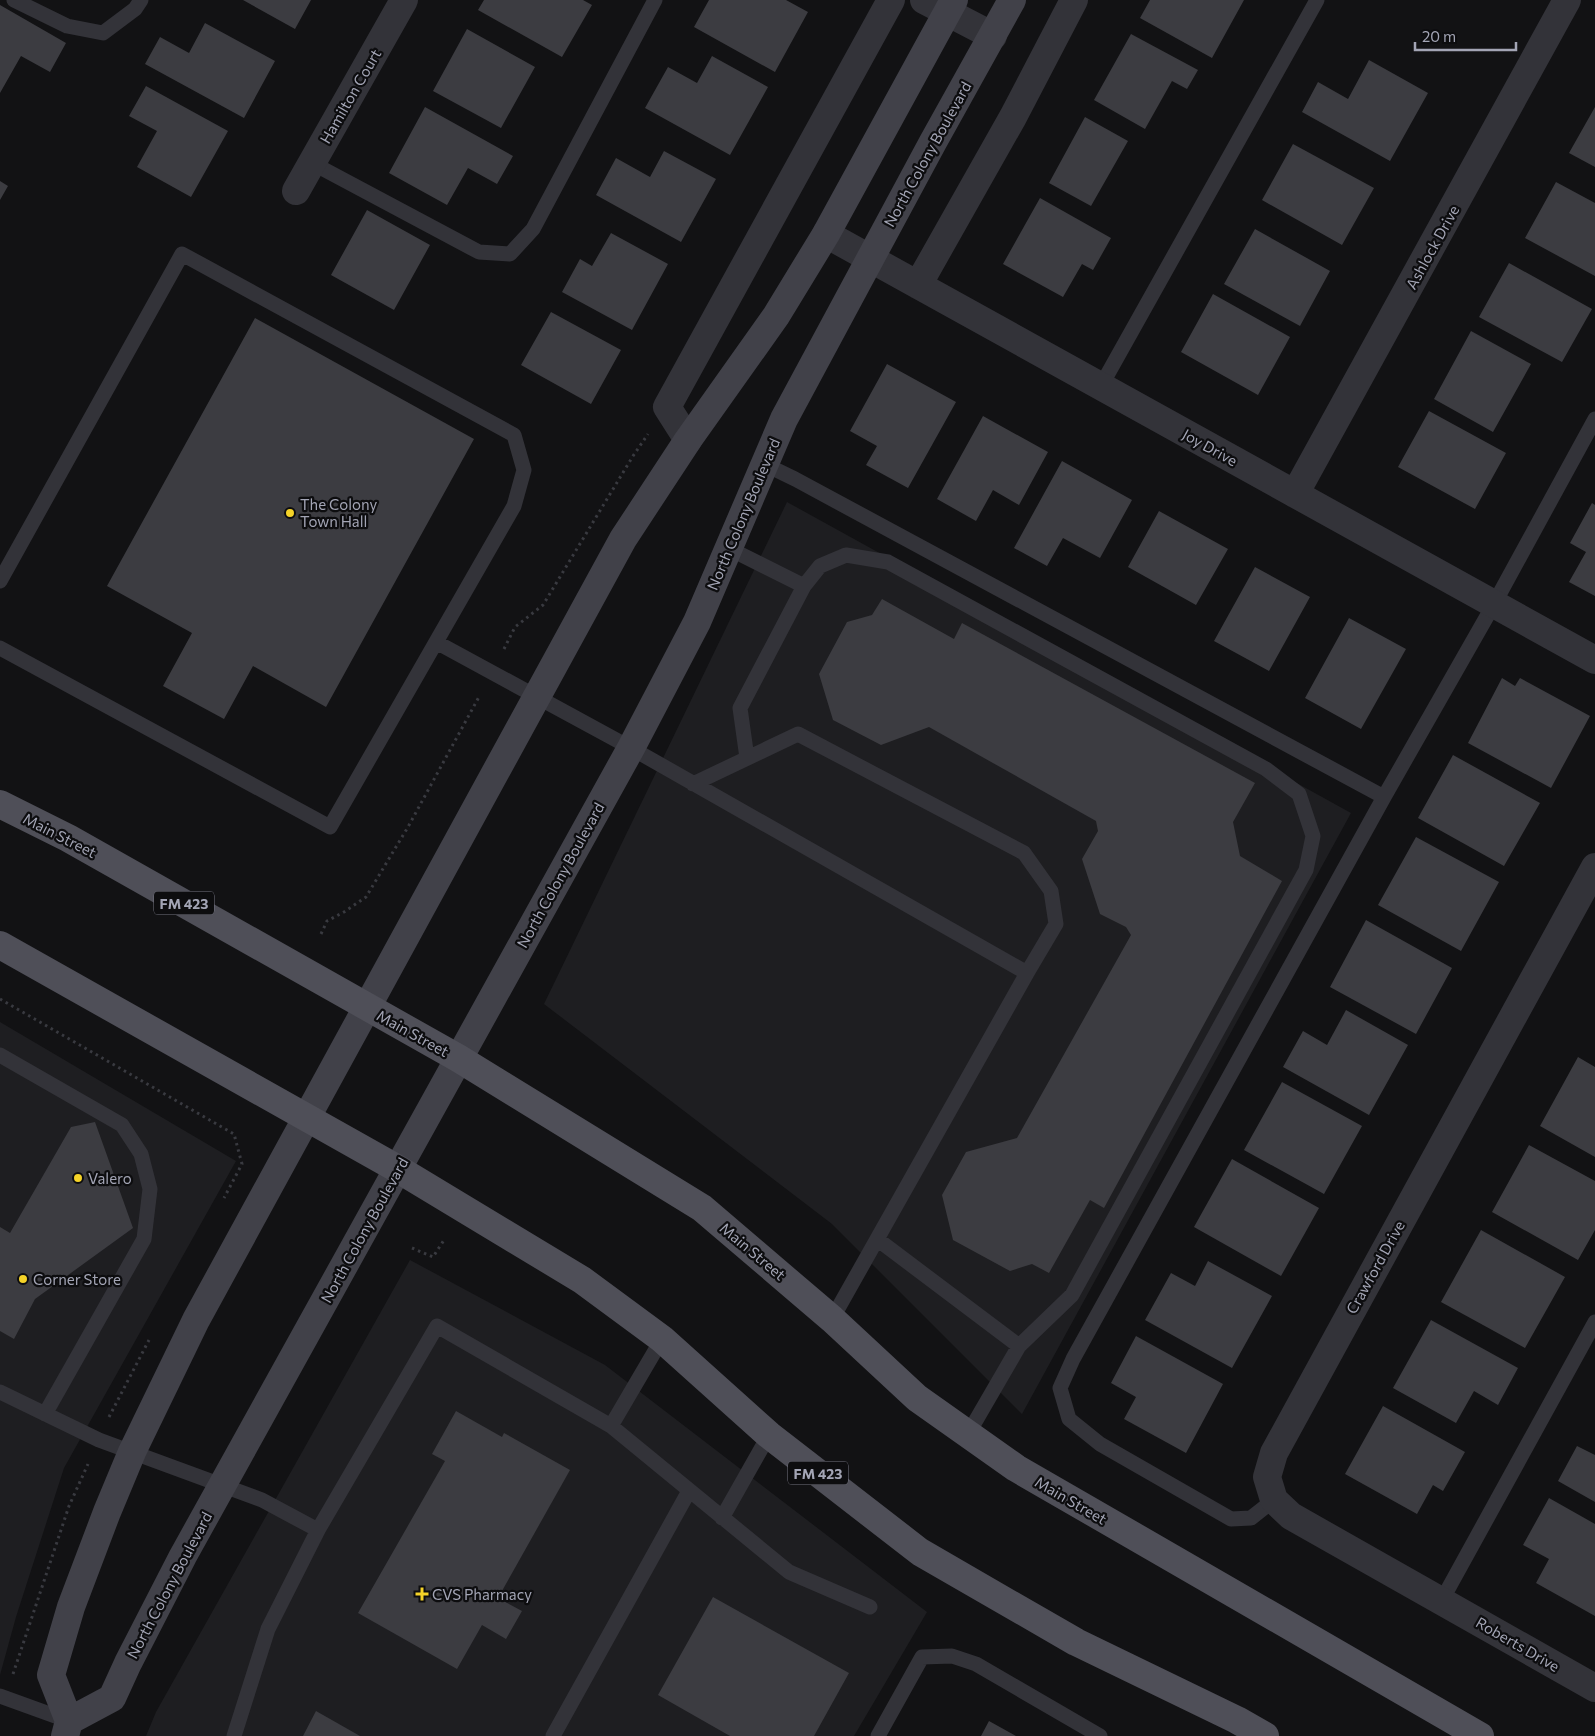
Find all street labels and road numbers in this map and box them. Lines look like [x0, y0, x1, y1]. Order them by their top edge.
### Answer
street label: Hamilton Court [316, 46, 384, 146]
street label: North Colony Boulevard [880, 78, 974, 230]
street label: Ashlock Drive [1402, 202, 1463, 292]
street label: Joy Drive [1179, 425, 1241, 469]
street label: North Colony Boulevard [703, 435, 783, 593]
street label: North Colony Boulevard [513, 799, 607, 951]
street label: Main Street [20, 809, 100, 861]
road number: FM 423 [154, 891, 214, 914]
street label: Main Street [374, 1006, 452, 1060]
street label: North Colony Boulevard [317, 1154, 411, 1306]
street label: Crawford Drive [1342, 1217, 1408, 1317]
street label: Main Street [717, 1218, 789, 1284]
road number: FM 423 [788, 1462, 848, 1485]
street label: Main Street [1032, 1472, 1110, 1528]
street label: North Colony Boulevard [123, 1509, 215, 1661]
street label: Roberts Drive [1473, 1613, 1563, 1675]

